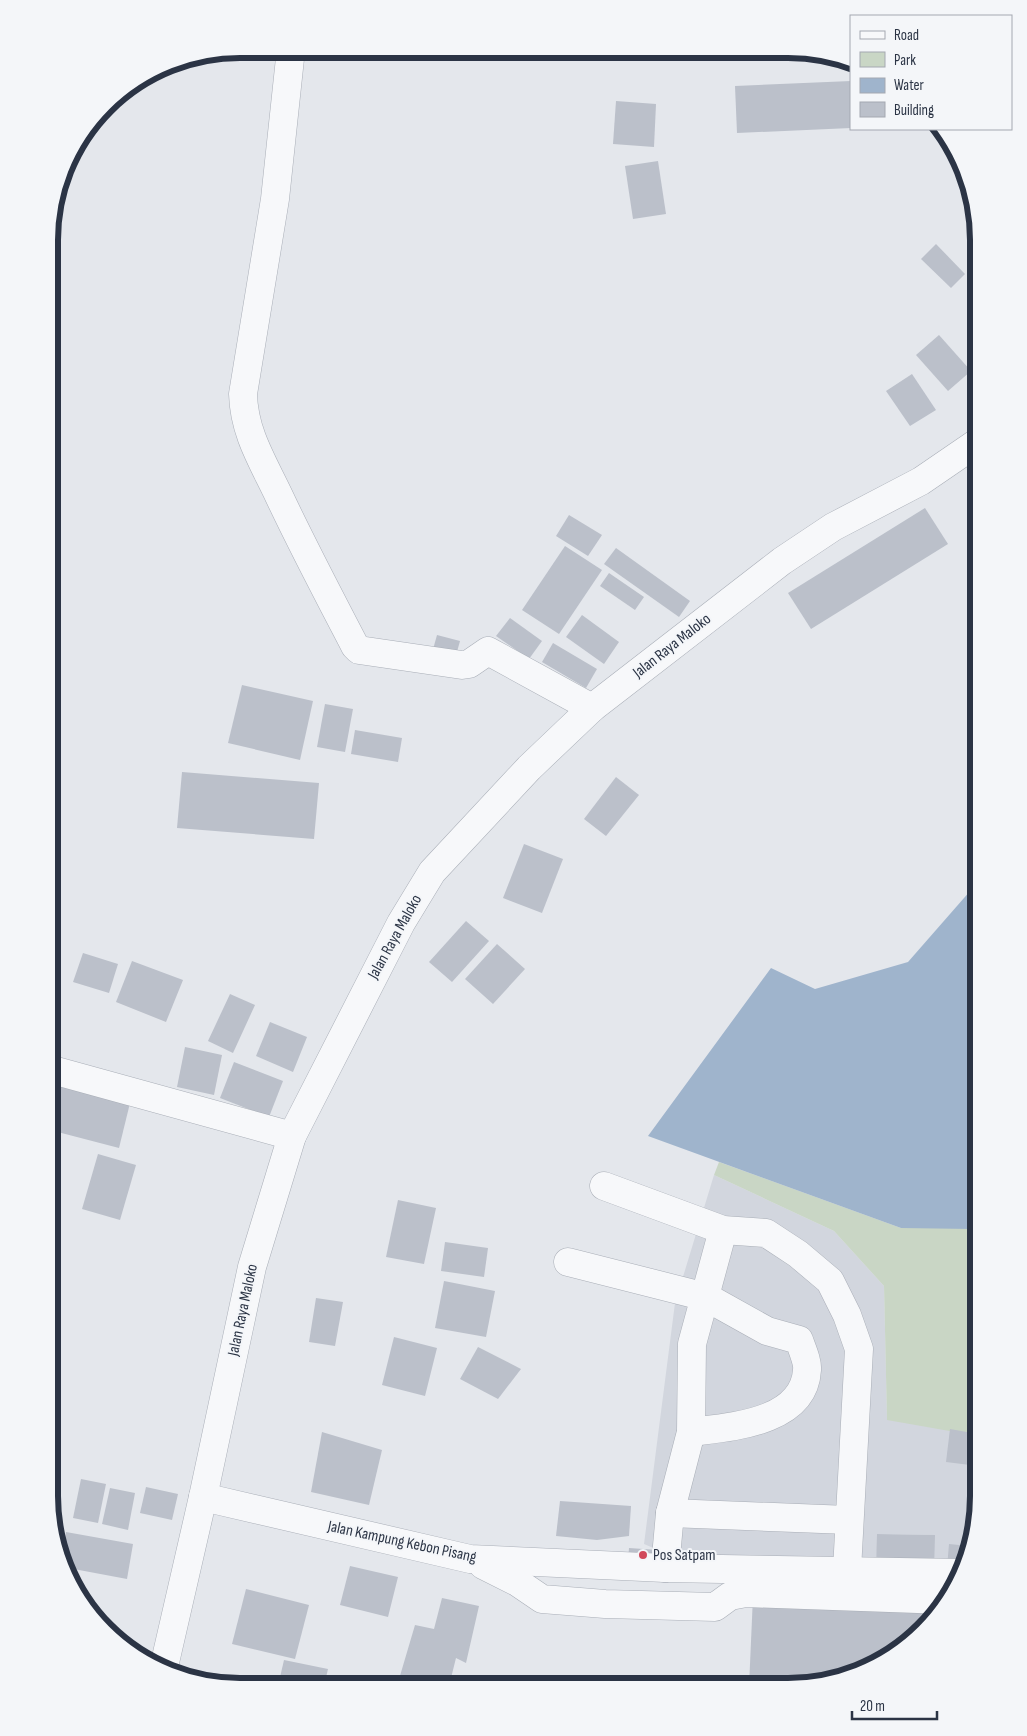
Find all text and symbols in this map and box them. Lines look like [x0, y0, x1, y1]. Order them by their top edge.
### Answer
legend [850, 15, 1012, 130]
text: Road [894, 26, 919, 45]
text: Park [894, 51, 916, 70]
text: Water [894, 76, 925, 95]
text: Building [894, 101, 934, 120]
street label: Jalan Raya Maloko [628, 610, 715, 683]
street label: Jalan Raya Maloko [364, 891, 426, 983]
street label: Jalan Raya Maloko [224, 1262, 262, 1359]
street label: Jalan Kampung Kebon Pisang [325, 1517, 478, 1567]
place label: Pos Satpam [653, 1546, 716, 1565]
marker: Pos Satpam [637, 1549, 649, 1561]
scale bar [852, 1688, 937, 1720]
text: 20 m [860, 1697, 885, 1716]

